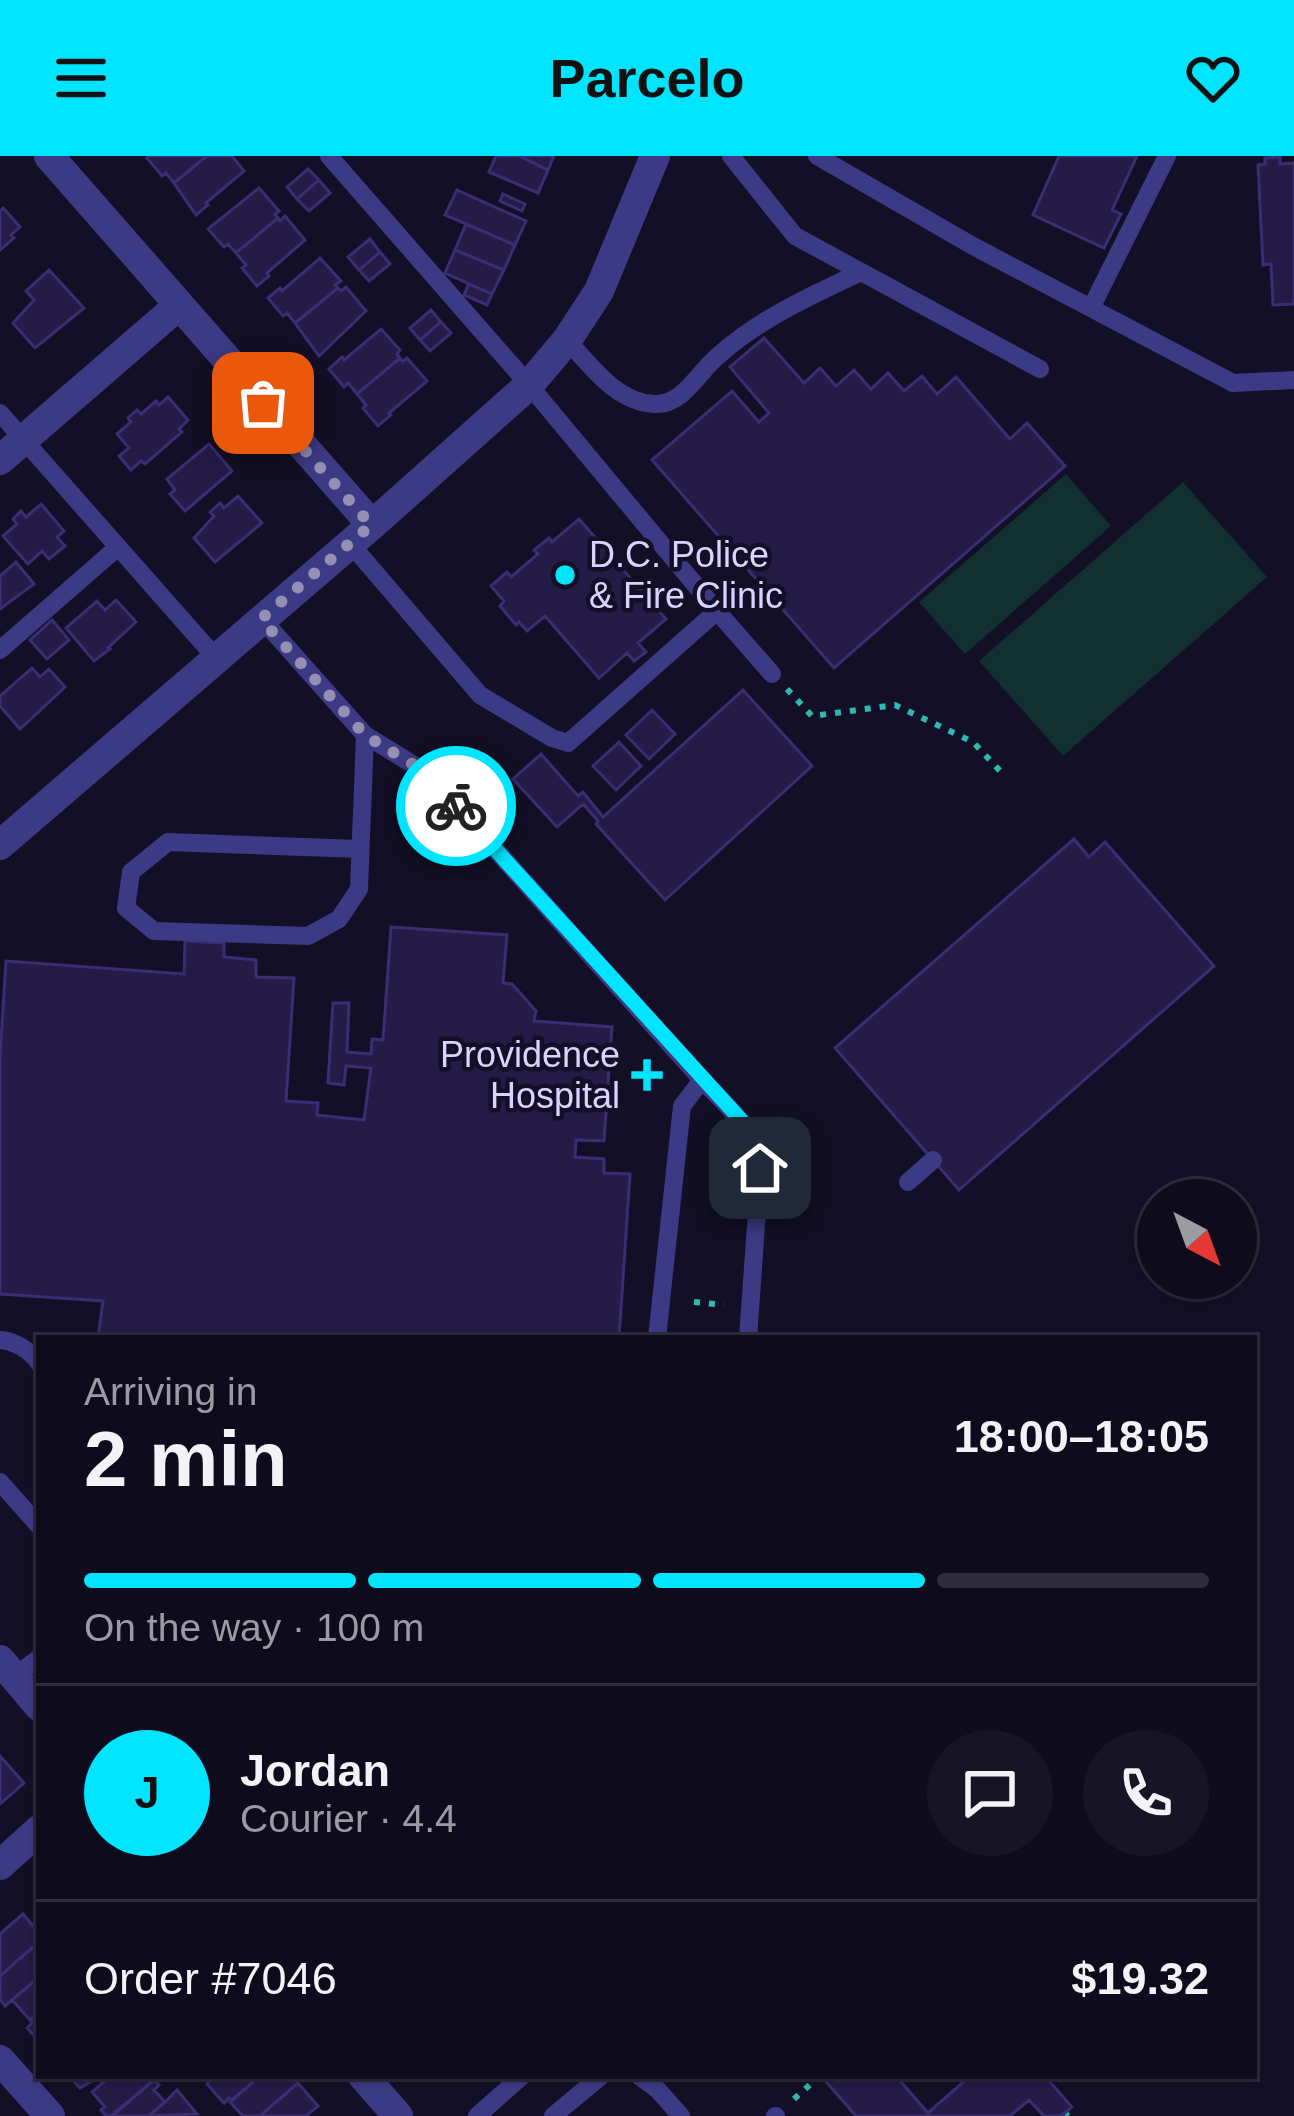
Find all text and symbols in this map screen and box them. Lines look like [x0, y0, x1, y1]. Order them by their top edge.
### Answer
icon: menu [48, 45, 114, 111]
icon: heart [1180, 45, 1246, 111]
text: Parcelo [549, 48, 745, 108]
pin [212, 352, 314, 454]
icon: bag [230, 370, 296, 436]
place label: D.C. Police & Fire Clinic [589, 534, 783, 616]
marker: D.C. Police & Fire Clinic [552, 562, 578, 588]
courier [396, 746, 516, 866]
icon: bike [423, 773, 489, 839]
place label: Providence Hospital [440, 1034, 620, 1116]
marker: Providence Hospital [631, 1059, 663, 1091]
pin [709, 1117, 811, 1219]
icon: home [727, 1135, 793, 1201]
north arrow [1137, 1179, 1257, 1299]
map controls [1137, 1179, 1257, 1299]
text: Arriving in [84, 1370, 257, 1413]
text: 18:00–18:05 [954, 1411, 1209, 1462]
text: 2 min [84, 1415, 288, 1503]
text: On the way · 100 m [84, 1606, 424, 1649]
button: chat [927, 1730, 1053, 1856]
button: phone [1083, 1730, 1209, 1856]
text: Jordan [240, 1745, 390, 1796]
text: J [134, 1767, 160, 1818]
text: Courier · 4.4 [240, 1797, 457, 1840]
text: Order #7046 [84, 1953, 337, 2004]
text: $19.32 [1071, 1953, 1209, 2004]

